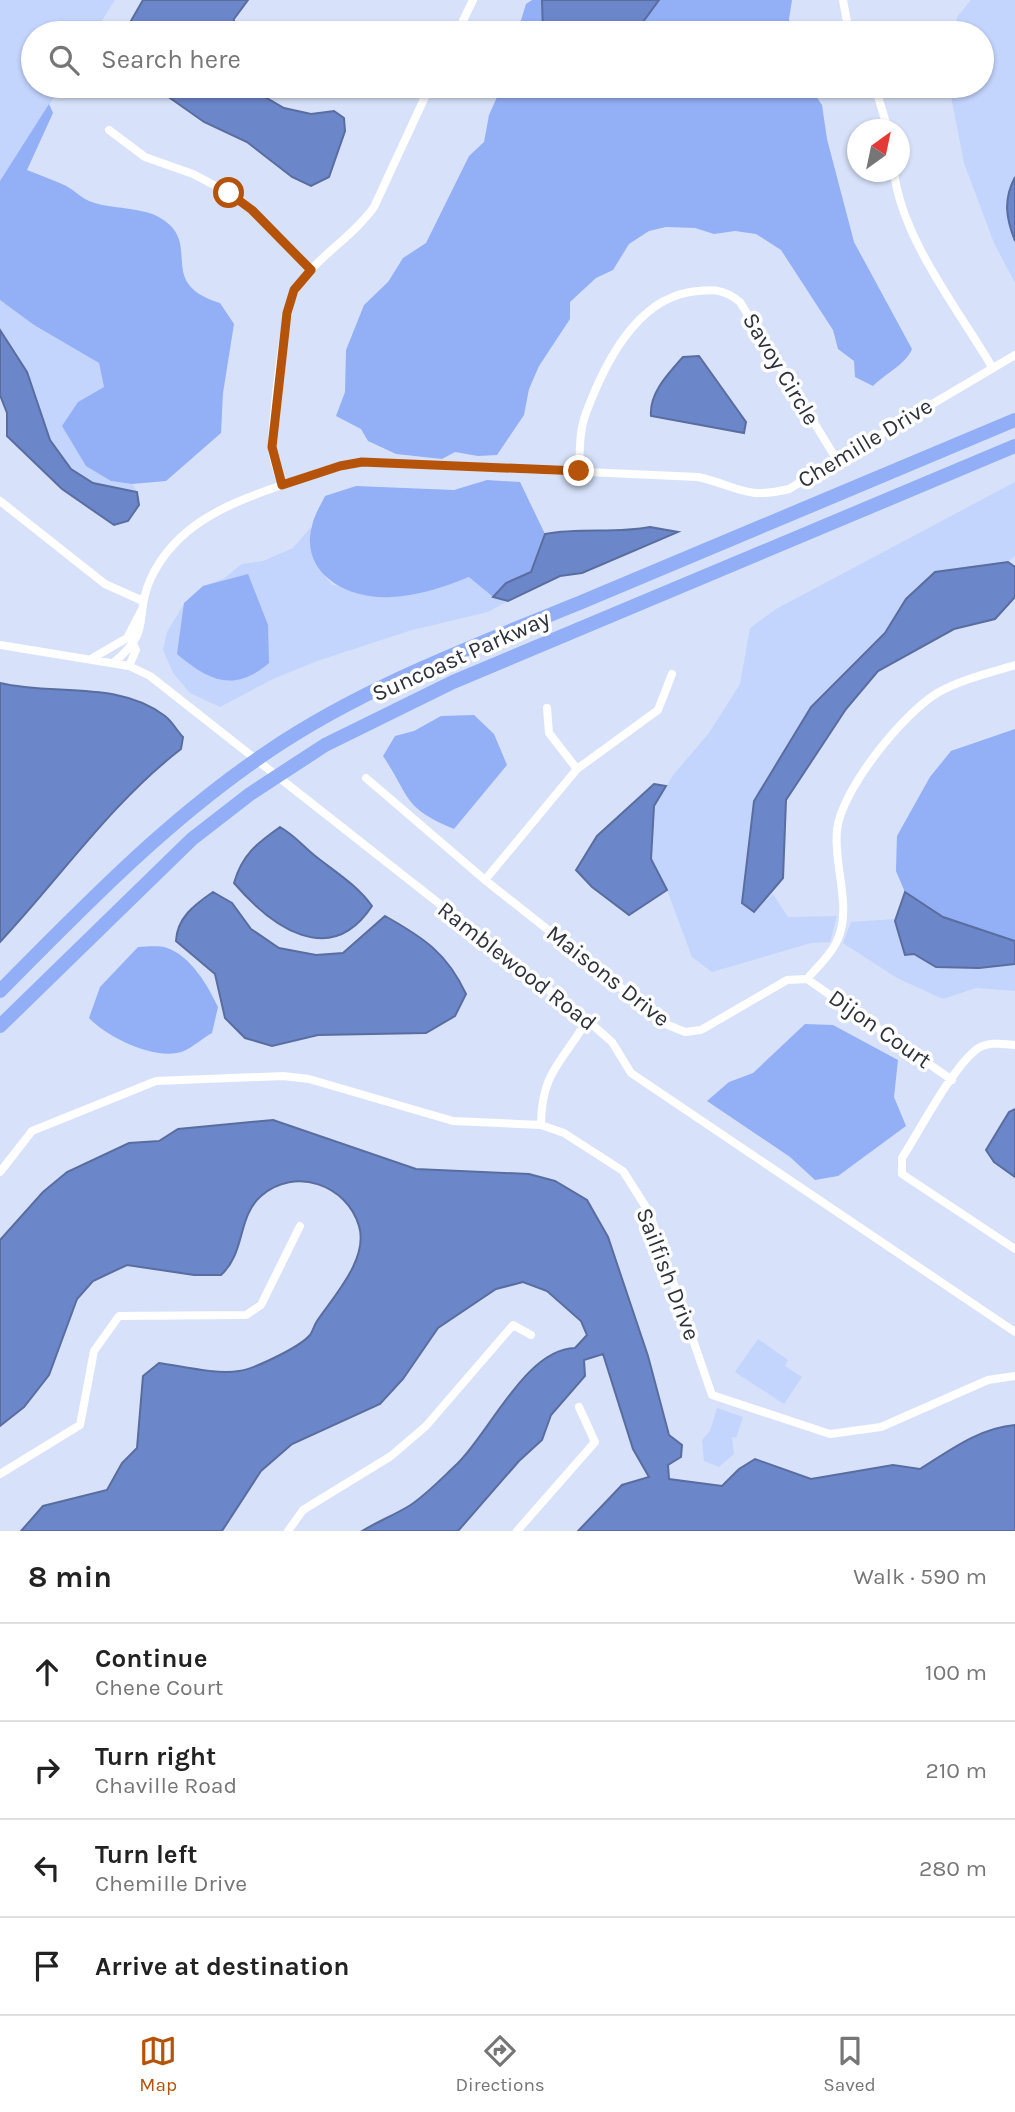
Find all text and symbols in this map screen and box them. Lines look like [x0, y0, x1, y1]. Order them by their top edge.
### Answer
search box [21, 21, 994, 98]
icon: search [45, 41, 83, 79]
text: Search here [101, 44, 241, 75]
north arrow [847, 119, 910, 182]
route start [213, 177, 244, 208]
street label: Savoy Circle [737, 308, 825, 430]
street label: Chemille Drive [793, 392, 937, 494]
route end [563, 455, 594, 486]
street label: Suncoast Parkway [368, 605, 554, 707]
street label: Ramblewood Road [432, 896, 602, 1036]
street label: Maisons Drive [541, 920, 675, 1032]
street label: Dijon Court [824, 984, 937, 1074]
street label: Sailfish Drive [630, 1204, 706, 1344]
text: 8 min [28, 1559, 112, 1595]
text: Walk · 590 m [853, 1563, 987, 1590]
text: Continue [95, 1643, 207, 1674]
icon: ahead [28, 1653, 66, 1691]
text: 100 m [925, 1659, 987, 1686]
text: Chene Court [95, 1674, 224, 1701]
text: Turn right [95, 1741, 216, 1772]
icon: right [28, 1751, 66, 1789]
text: 210 m [925, 1757, 987, 1784]
text: Chaville Road [95, 1772, 237, 1799]
text: Turn left [95, 1839, 197, 1870]
icon: left [28, 1849, 66, 1887]
text: 280 m [919, 1855, 987, 1882]
text: Chemille Drive [95, 1870, 247, 1897]
icon: arrive [28, 1947, 66, 1985]
text: Arrive at destination [95, 1951, 349, 1982]
tab: Map [139, 2032, 177, 2096]
tab: Directions [456, 2032, 545, 2096]
tab: Saved [823, 2032, 876, 2096]

